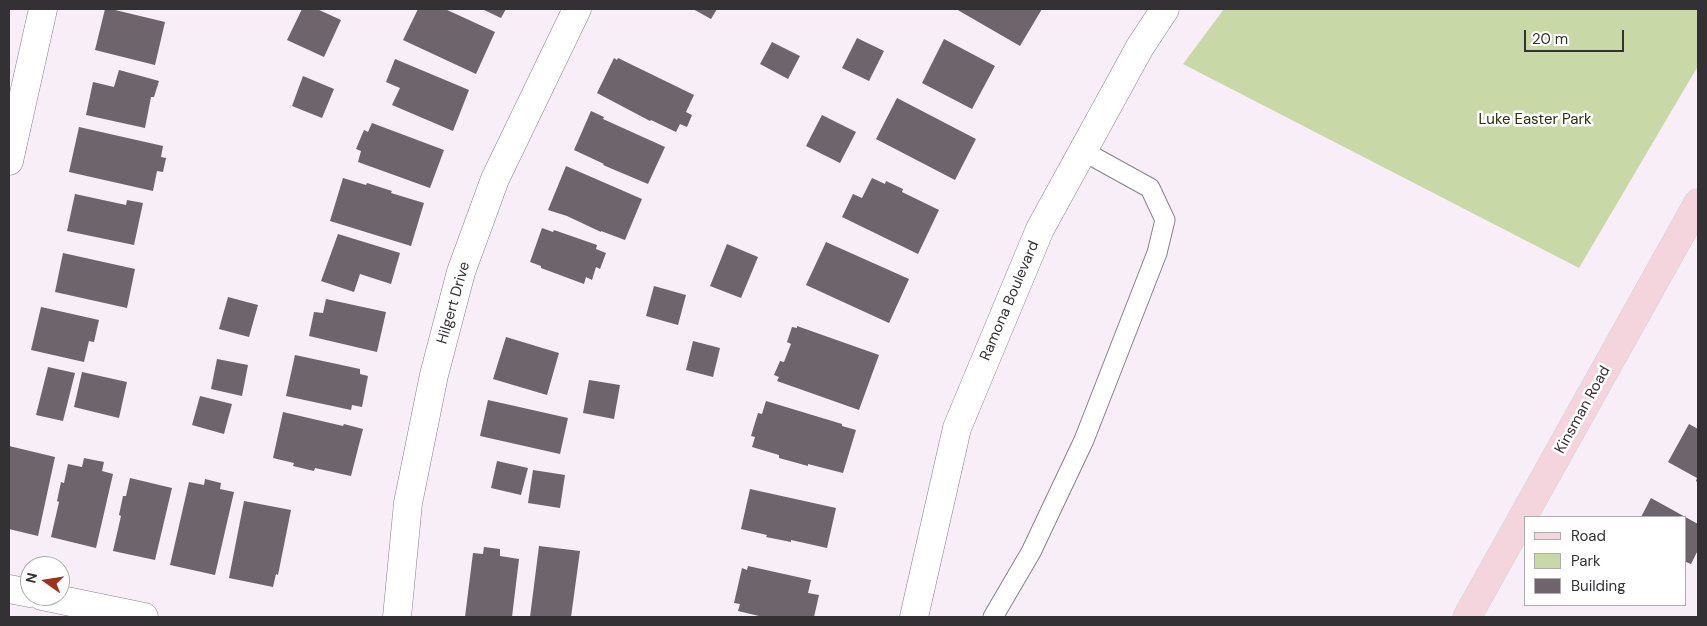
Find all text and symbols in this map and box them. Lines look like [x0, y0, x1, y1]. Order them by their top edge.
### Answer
scale bar [1527, 20, 1627, 52]
text: 20 m [1532, 29, 1568, 49]
park label: Luke Easter Park [1478, 111, 1592, 129]
street label: Ramona Boulevard [977, 238, 1043, 364]
street label: Hilgert Drive [434, 260, 474, 346]
street label: Kinsman Road [1551, 363, 1615, 457]
legend [1524, 516, 1687, 606]
text: Road [1571, 526, 1606, 546]
text: Park [1571, 551, 1601, 571]
north arrow [20, 556, 70, 606]
text: N [21, 571, 41, 585]
text: Building [1571, 576, 1626, 596]

